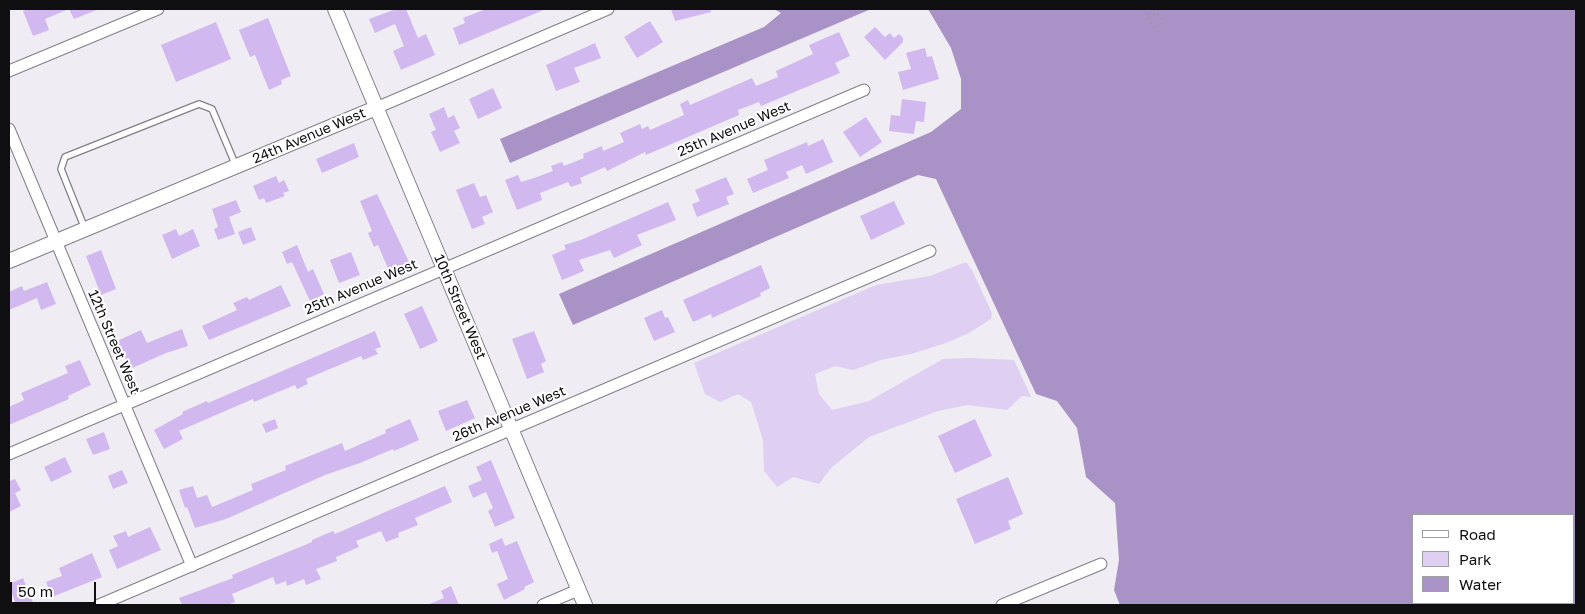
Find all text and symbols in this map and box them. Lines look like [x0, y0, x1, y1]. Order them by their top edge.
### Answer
street label: 25th Avenue West [675, 98, 793, 160]
street label: 24th Avenue West [250, 105, 368, 167]
street label: 10th Street West [430, 252, 490, 362]
street label: 25th Avenue West [302, 256, 420, 318]
street label: 12th Street West [84, 287, 144, 397]
street label: 26th Avenue West [450, 383, 568, 445]
legend [1412, 514, 1575, 604]
text: Road [1459, 525, 1496, 543]
text: Park [1459, 550, 1491, 568]
scale bar [12, 572, 99, 604]
text: Water [1459, 575, 1502, 593]
text: 50 m [18, 582, 53, 600]

